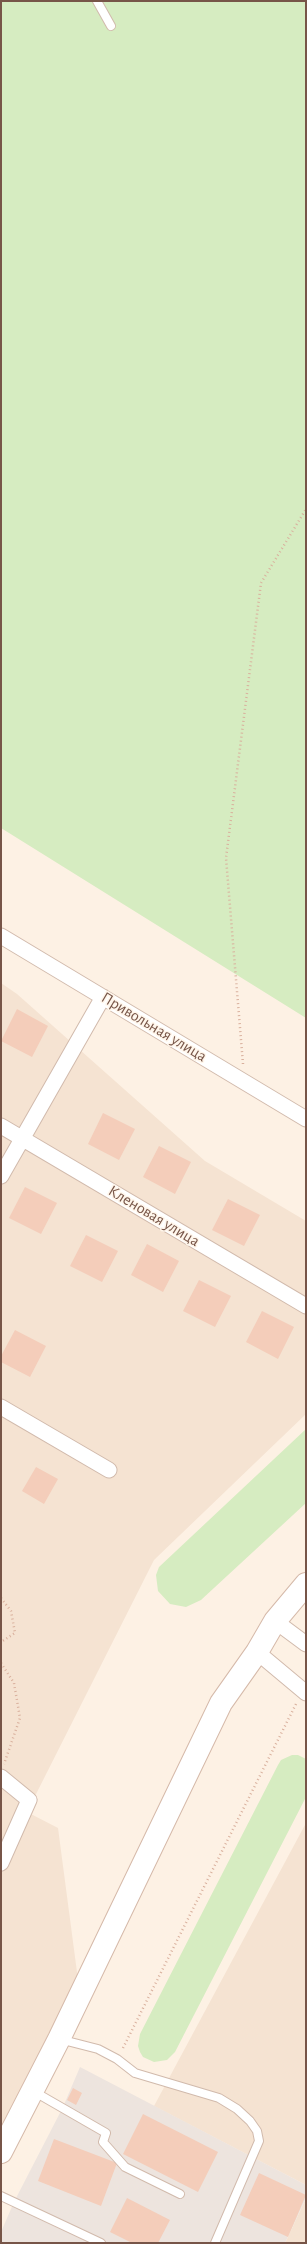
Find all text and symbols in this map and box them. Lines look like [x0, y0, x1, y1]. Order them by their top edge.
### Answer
street label: Привольная улица [98, 988, 210, 1066]
street label: Кленовая улица [105, 1181, 203, 1251]

